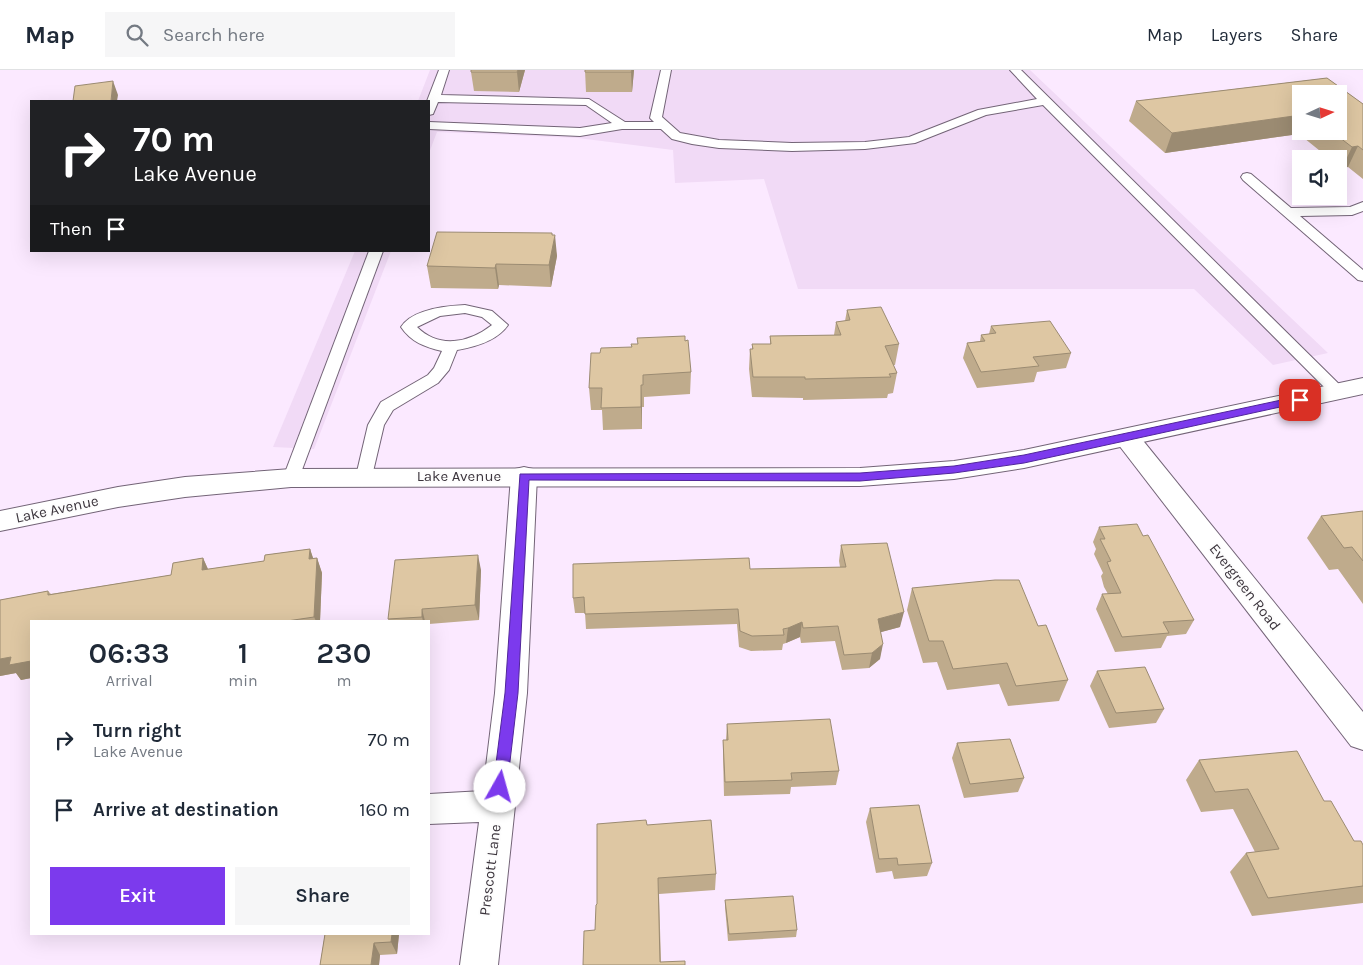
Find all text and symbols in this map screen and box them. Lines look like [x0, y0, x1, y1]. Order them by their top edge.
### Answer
search box [105, 12, 455, 57]
text: Map [25, 21, 75, 49]
icon: search [123, 21, 151, 49]
text: Search here [163, 24, 265, 46]
text: Map [1147, 24, 1183, 46]
text: Layers [1211, 24, 1263, 46]
text: Share [1291, 24, 1338, 46]
north arrow [1292, 85, 1348, 140]
map controls [1292, 85, 1347, 205]
text: 70 m [133, 119, 215, 160]
icon: right [50, 120, 115, 185]
button: sound [1292, 150, 1347, 205]
text: Lake Avenue [133, 161, 257, 187]
icon: arrive [102, 215, 130, 243]
text: Then [50, 218, 92, 240]
pin [1279, 379, 1321, 421]
icon: arrive [1286, 386, 1314, 414]
street label: Lake Avenue [417, 467, 501, 485]
street label: Lake Avenue [14, 491, 100, 527]
street label: Evergreen Road [1205, 540, 1285, 634]
text: 06:33 [89, 635, 170, 671]
text: 1 [238, 635, 248, 671]
text: 230 [316, 635, 371, 671]
text: Arrival [106, 671, 153, 690]
text: min [228, 671, 258, 690]
text: m [336, 671, 351, 690]
text: Turn right [93, 720, 182, 742]
icon: right [50, 726, 78, 754]
text: 70 m [368, 729, 410, 751]
text: Lake Avenue [93, 742, 183, 761]
position arrow [473, 760, 525, 812]
icon: arrive [50, 796, 78, 824]
text: Arrive at destination [93, 799, 279, 821]
text: 160 m [359, 799, 410, 821]
street label: Prescott Lane [475, 823, 505, 917]
button: Exit [50, 867, 225, 925]
button: Share [235, 867, 410, 925]

